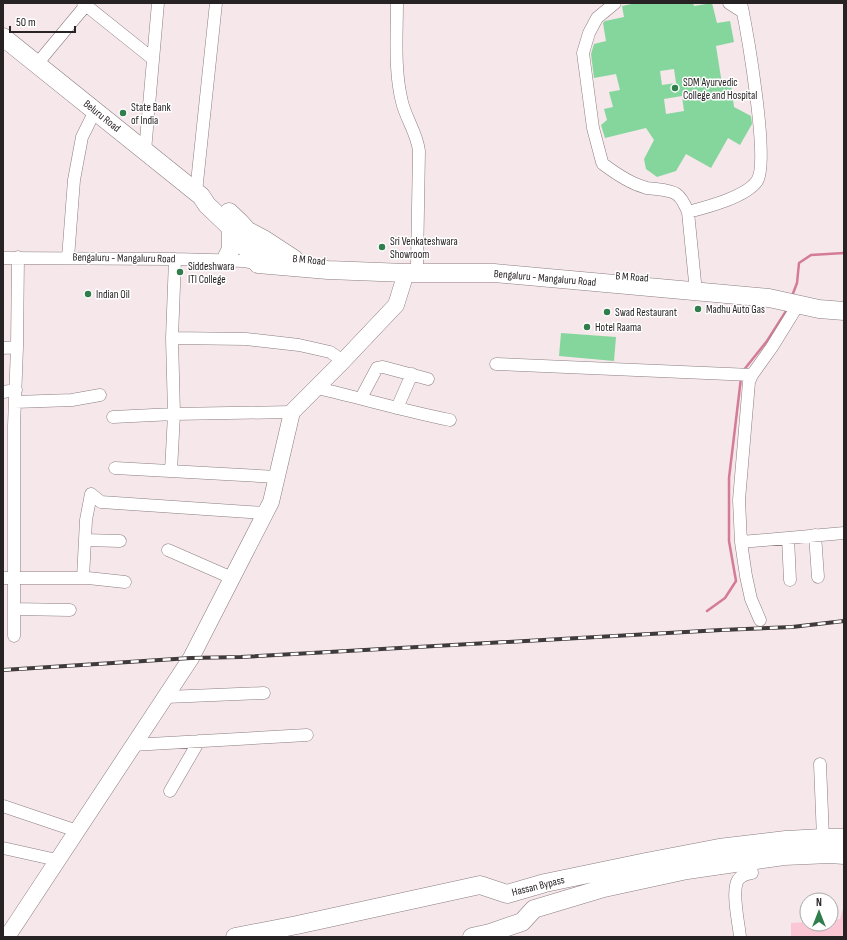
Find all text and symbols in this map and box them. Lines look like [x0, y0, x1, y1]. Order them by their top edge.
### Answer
scale bar [10, 8, 75, 34]
text: 50 m [16, 15, 36, 30]
place label: SDM Ayurvedic College and Hospital [683, 76, 757, 102]
marker: SDM Ayurvedic College and Hospital [670, 83, 680, 93]
street label: Beluru Road [81, 97, 123, 135]
place label: State Bank of India [131, 101, 172, 127]
marker: State Bank of India [118, 108, 128, 118]
place label: Sri Venkateshwara Showroom [390, 235, 458, 261]
marker: Sri Venkateshwara Showroom [377, 242, 387, 252]
street label: Bengaluru - Mangaluru Road [72, 251, 176, 265]
street label: B M Road [292, 252, 327, 268]
place label: Siddeshwara ITI College [188, 260, 235, 286]
marker: Siddeshwara ITI College [175, 267, 185, 277]
street label: Bengaluru - Mangaluru Road [493, 267, 597, 289]
street label: B M Road [615, 269, 649, 285]
place label: Indian Oil [96, 288, 130, 301]
marker: Indian Oil [83, 289, 93, 299]
place label: Madhu Auto Gas [706, 303, 765, 316]
marker: Madhu Auto Gas [693, 304, 703, 314]
place label: Swad Restaurant [615, 306, 678, 319]
marker: Swad Restaurant [602, 307, 612, 317]
place label: Hotel Raama [595, 321, 641, 334]
marker: Hotel Raama [582, 322, 592, 332]
street label: Hassan Bypass [510, 873, 566, 899]
north arrow [799, 892, 839, 932]
text: N [816, 896, 822, 909]

